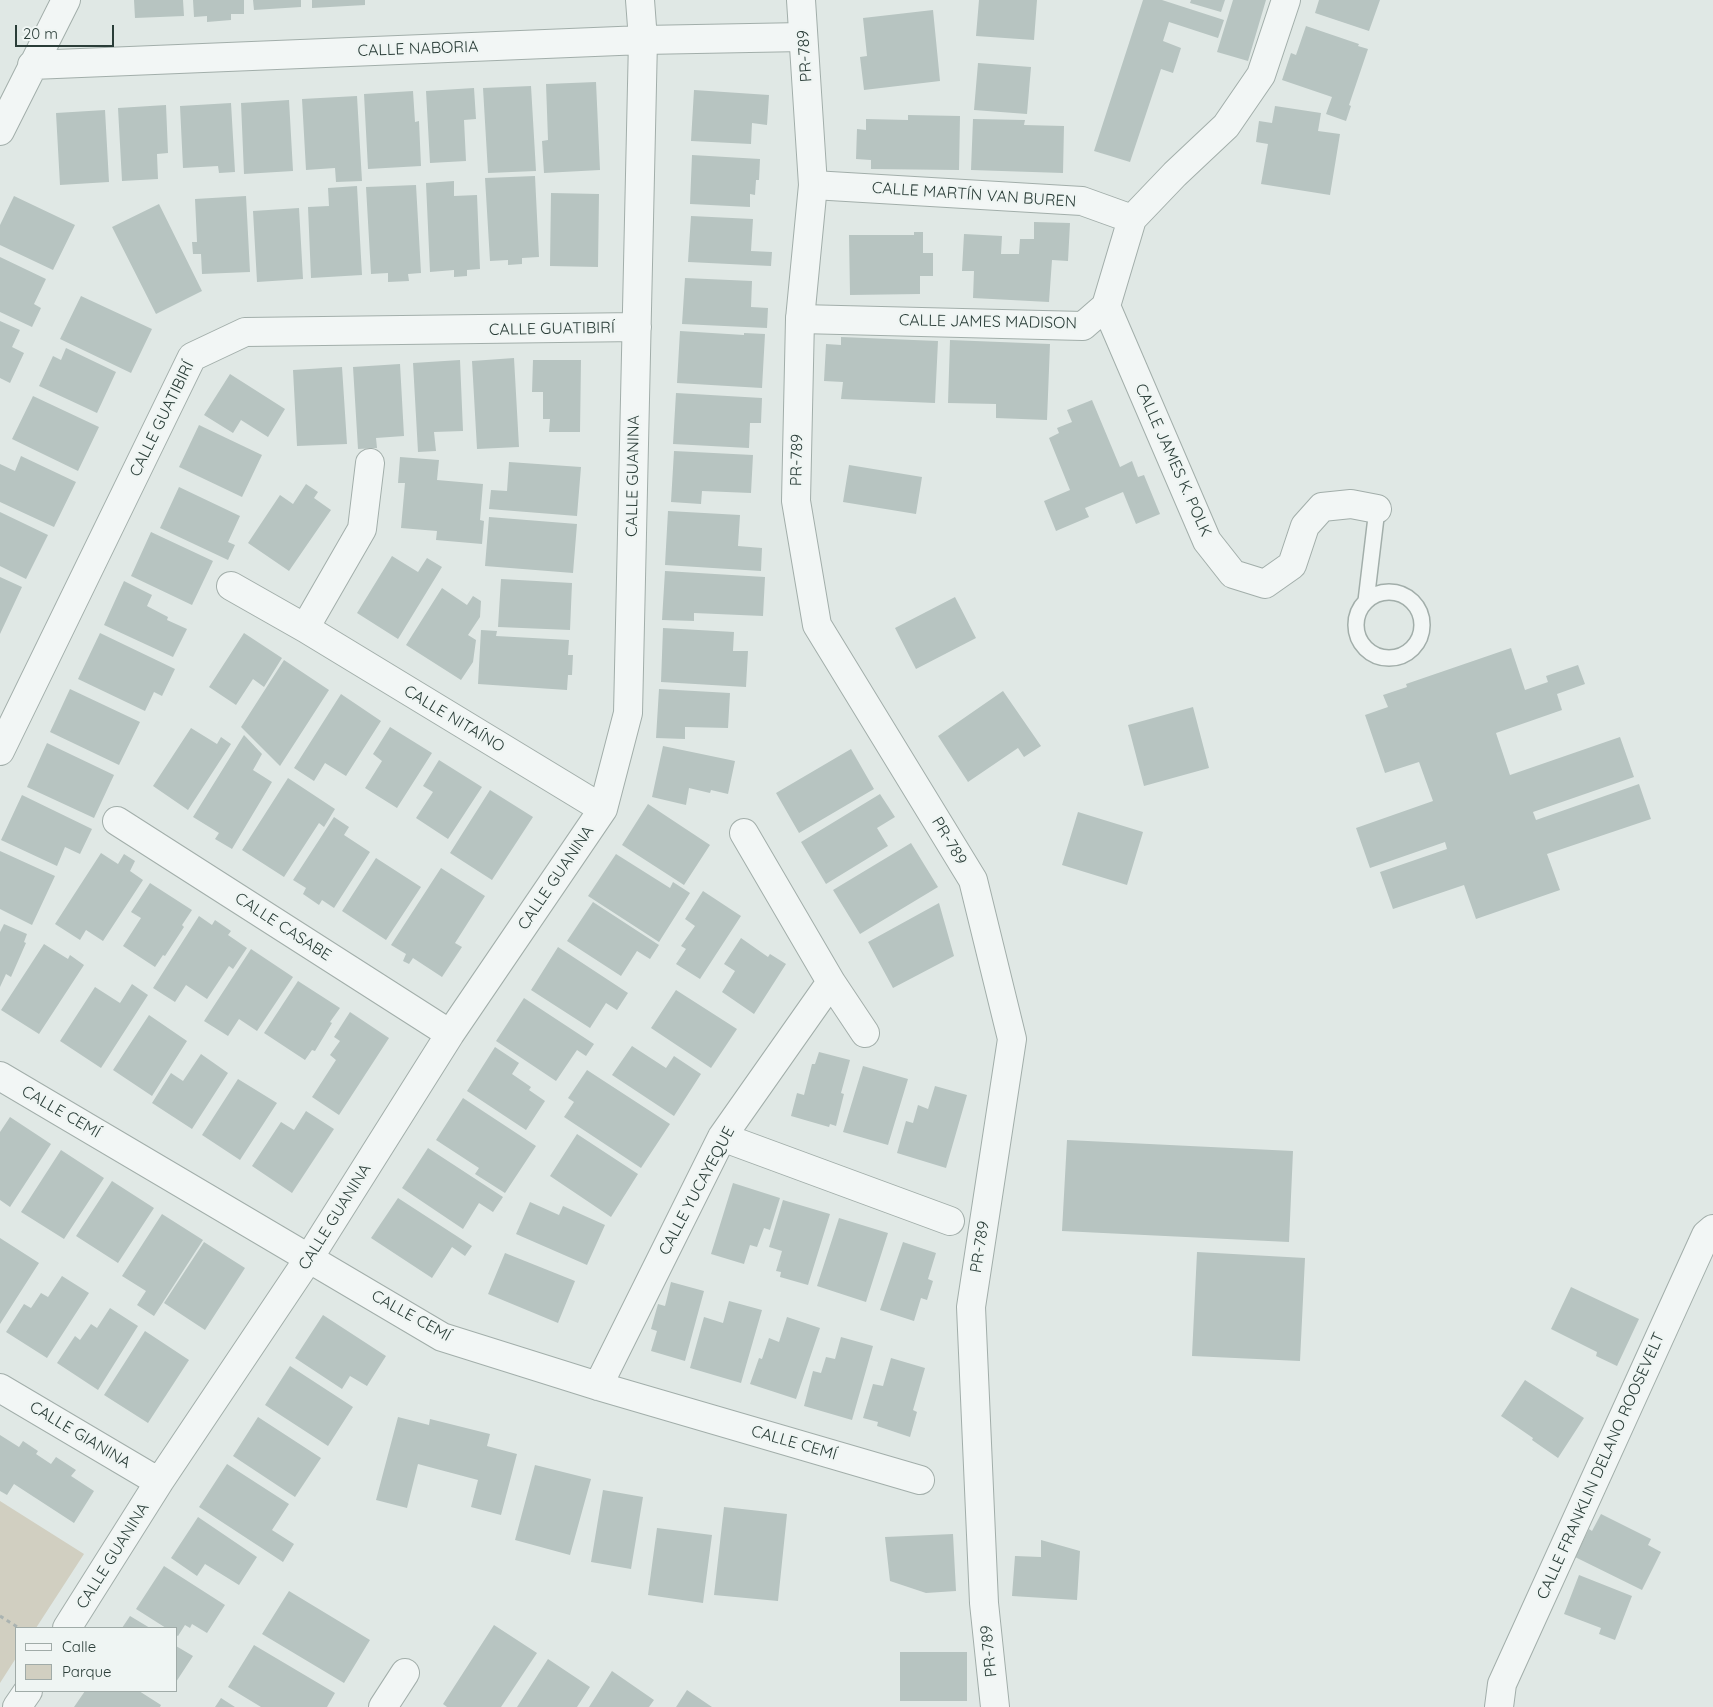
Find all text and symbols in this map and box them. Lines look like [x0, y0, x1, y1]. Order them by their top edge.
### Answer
scale bar [18, 15, 116, 47]
text: 20 m [23, 24, 58, 43]
street label: PR-789 [794, 29, 816, 83]
street label: CALLE NABORIA [357, 37, 479, 61]
street label: CALLE MARTÍN VAN BUREN [871, 178, 1077, 212]
street label: CALLE JAMES MADISON [899, 311, 1077, 333]
street label: CALLE GUATIBIRÍ [489, 318, 615, 340]
street label: CALLE GUATIBIRÍ [126, 358, 198, 480]
street label: CALLE JAMES K. POLK [1131, 381, 1215, 539]
street label: CALLE GUANINA [622, 415, 644, 537]
street label: PR-789 [787, 434, 807, 486]
street label: CALLE NITAÍNO [400, 681, 508, 757]
street label: PR-789 [927, 814, 971, 868]
street label: CALLE GUANINA [514, 822, 598, 934]
street label: CALLE CASABE [231, 889, 335, 965]
street label: CALLE CEMÍ [18, 1082, 104, 1142]
street label: CALLE YUCAYEQUE [655, 1124, 739, 1258]
street label: CALLE GUANINA [295, 1160, 375, 1274]
street label: PR-789 [966, 1220, 994, 1274]
street label: CALLE CEMÍ [368, 1286, 454, 1346]
street label: CALLE FRANKLIN DELANO ROOSEVELT [1533, 1330, 1669, 1602]
street label: CALLE GIANINA [26, 1397, 134, 1473]
street label: CALLE CEMÍ [749, 1422, 839, 1464]
street label: CALLE GUANINA [73, 1499, 153, 1613]
street label: PR-789 [977, 1624, 1001, 1678]
legend [15, 1627, 178, 1692]
text: Calle [62, 1637, 96, 1656]
text: Parque [62, 1662, 112, 1681]

